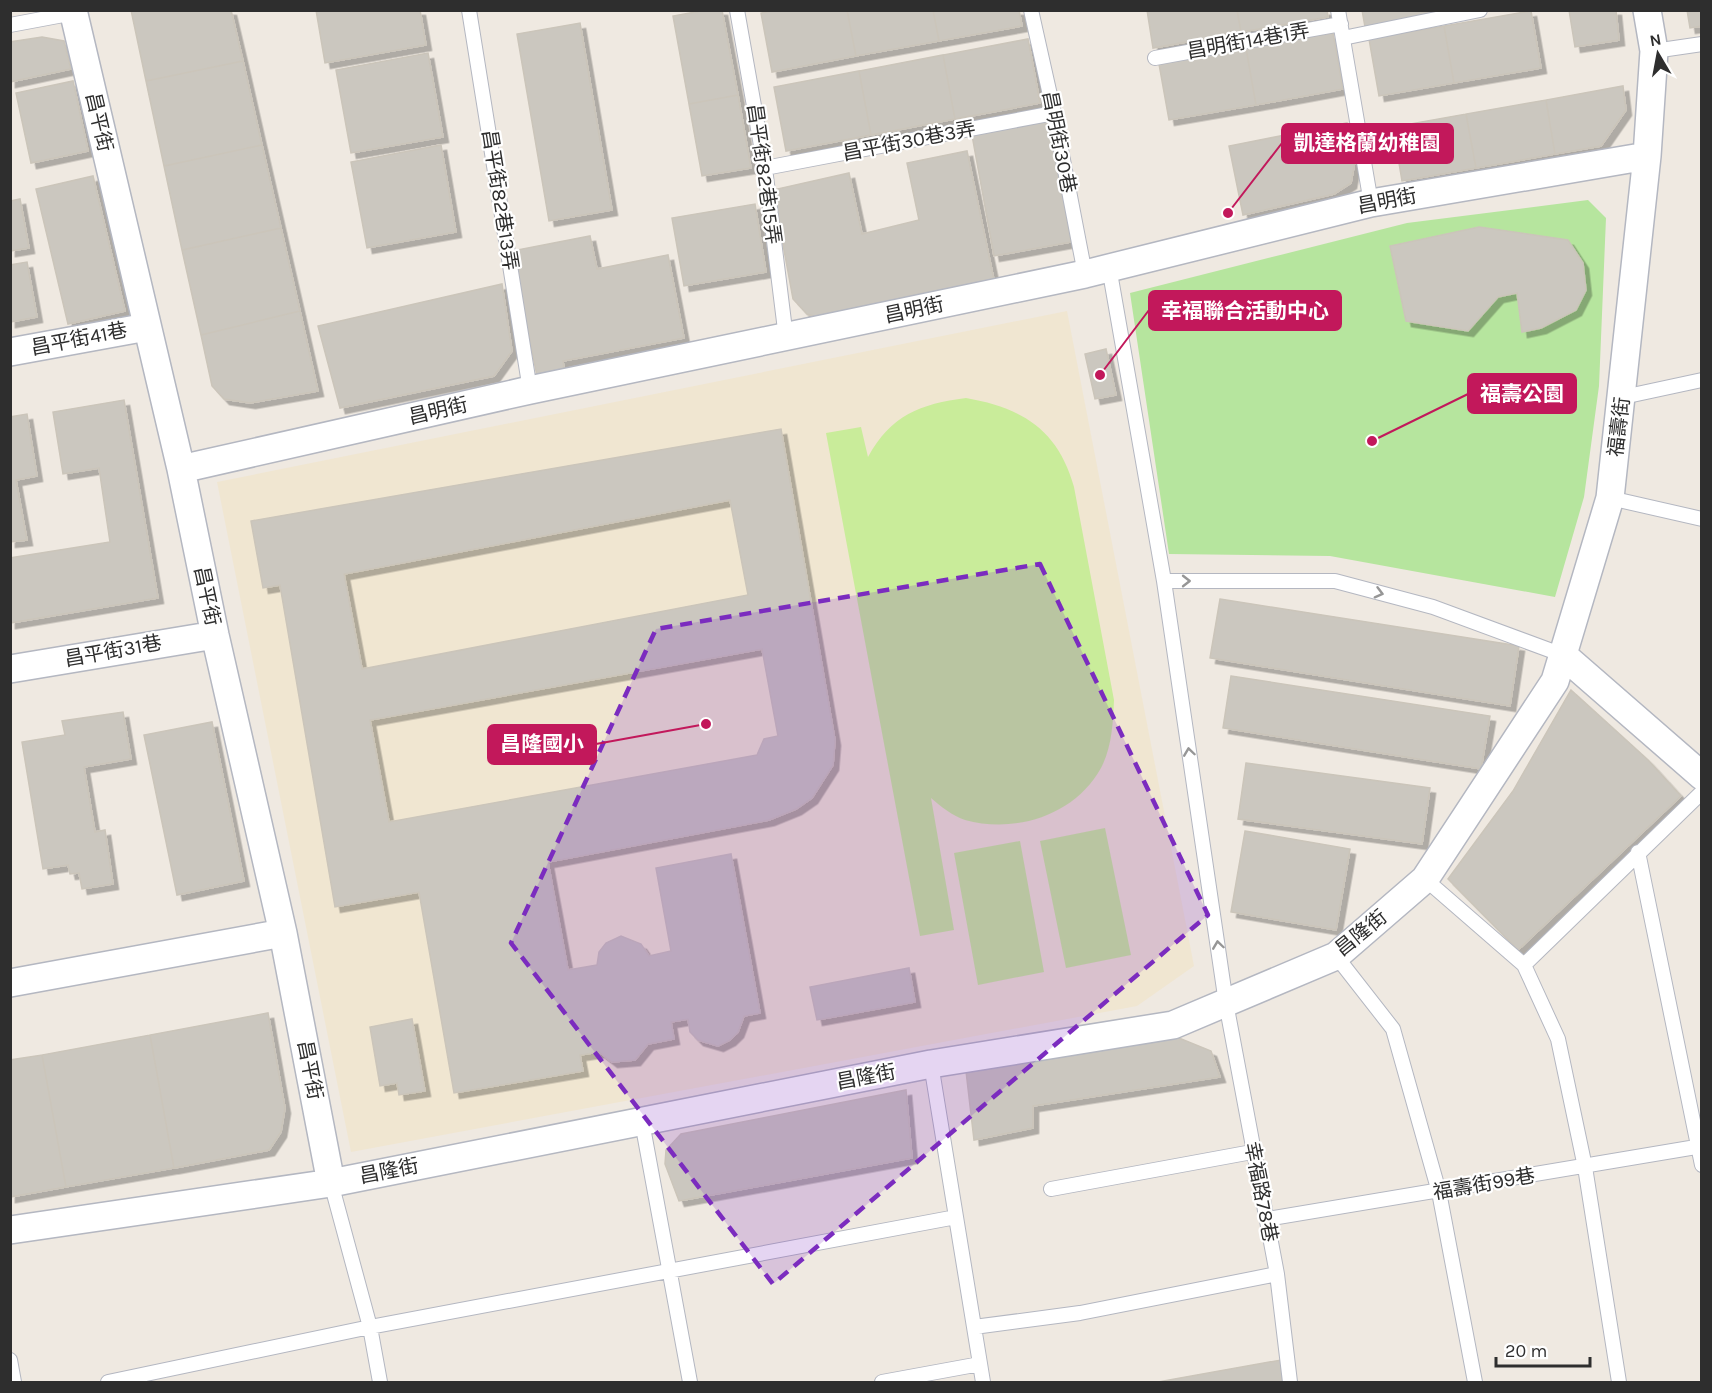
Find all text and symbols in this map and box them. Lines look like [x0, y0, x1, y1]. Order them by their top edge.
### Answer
street label: 昌明街14巷1弄 [1185, 19, 1311, 63]
north arrow [1628, 24, 1688, 84]
text: N [1648, 29, 1663, 50]
street label: 昌明街30巷 [1038, 89, 1080, 195]
street label: 昌平街 [81, 90, 117, 154]
street label: 昌平街82巷15弄 [743, 102, 785, 246]
street label: 昌平街30巷3弄 [840, 117, 978, 165]
callout: 凱達格蘭幼稚園 [1282, 124, 1453, 163]
street label: 昌平街82巷13弄 [478, 128, 522, 272]
text: 凱達格蘭幼稚園 [1294, 131, 1441, 155]
street label: 昌明街 [1355, 184, 1419, 218]
callout: 幸福聯合活動中心 [1149, 291, 1341, 330]
street label: 昌明街 [882, 293, 946, 327]
text: 幸福聯合活動中心 [1161, 299, 1329, 323]
street label: 昌平街41巷 [29, 318, 129, 360]
callout: 福壽公園 [1468, 374, 1576, 413]
text: 福壽公園 [1480, 382, 1564, 406]
street label: 昌明街 [406, 393, 470, 429]
street label: 福壽街 [1604, 396, 1634, 458]
street label: 昌平街 [190, 564, 224, 628]
one-way arrow [1181, 575, 1190, 587]
one-way arrow [1374, 585, 1384, 598]
street label: 昌平街31巷 [63, 631, 163, 671]
callout: 昌隆國小 [488, 725, 596, 764]
text: 昌隆國小 [500, 732, 584, 756]
one-way arrow [1184, 747, 1196, 757]
street label: 昌隆街 [1330, 905, 1392, 961]
one-way arrow [1212, 940, 1224, 949]
street label: 昌平街 [293, 1038, 327, 1102]
street label: 昌隆街 [834, 1060, 898, 1094]
street label: 幸福路78巷 [1240, 1140, 1282, 1244]
street label: 昌隆街 [357, 1154, 421, 1188]
street label: 福壽街99巷 [1431, 1164, 1537, 1204]
scale bar [1496, 1330, 1590, 1368]
text: 20 m [1505, 1340, 1547, 1362]

